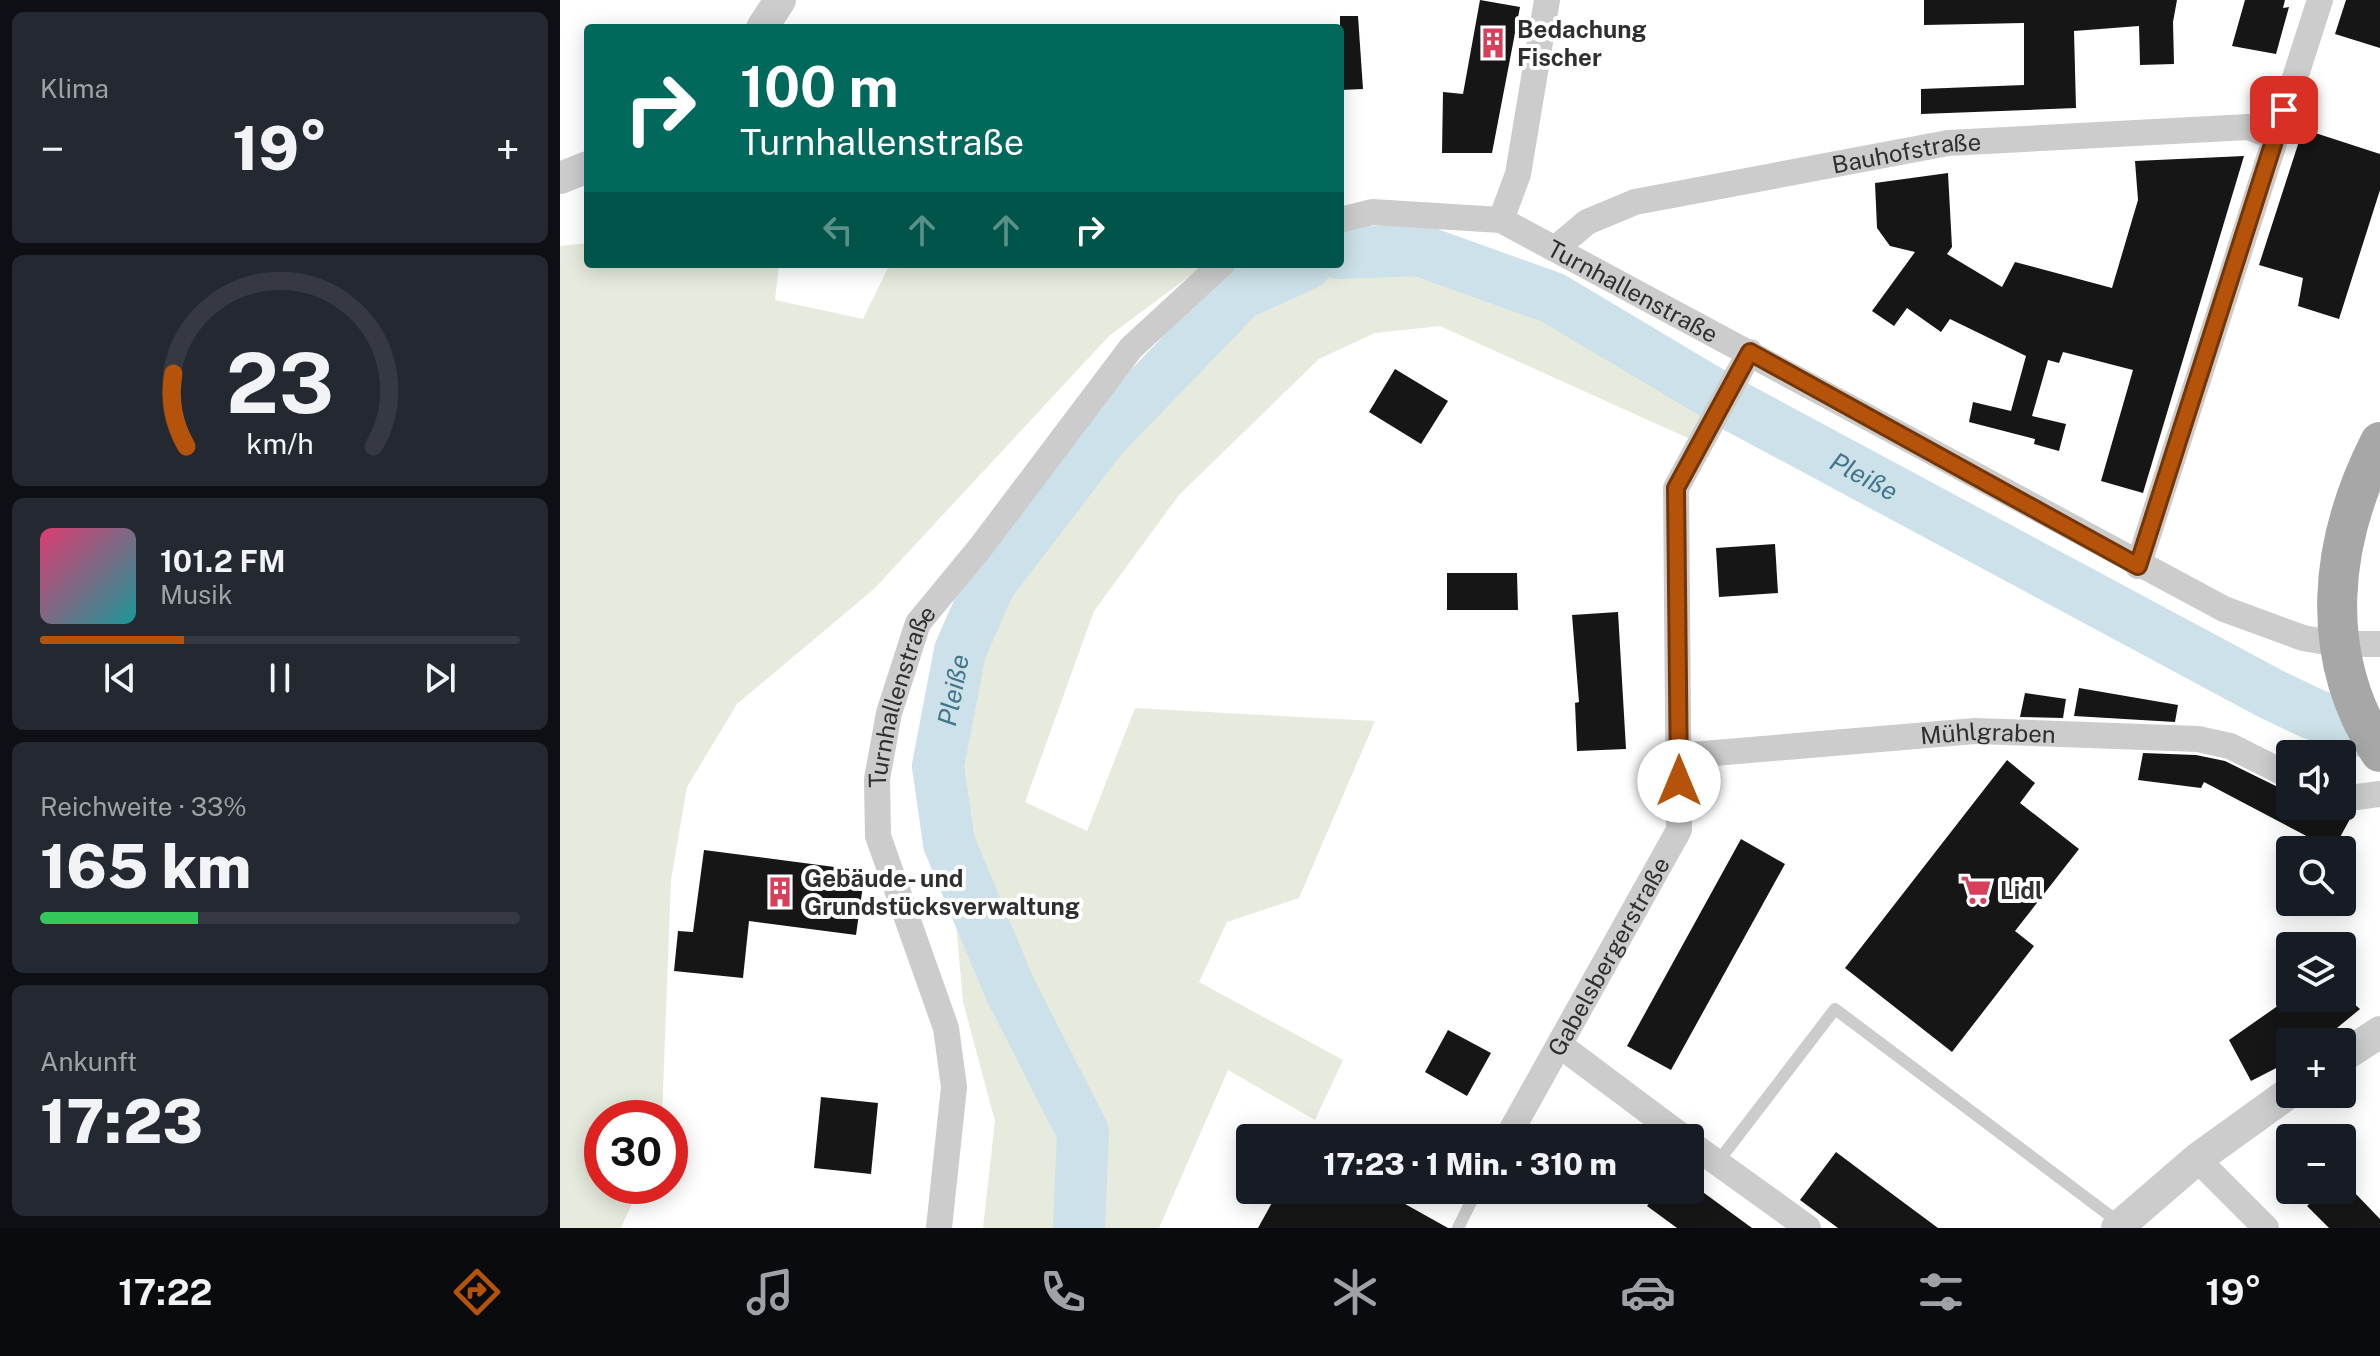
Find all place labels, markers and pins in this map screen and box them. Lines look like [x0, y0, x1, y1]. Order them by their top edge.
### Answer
place label: Bedachung Fischer [1517, 15, 1647, 71]
building icon: Bedachung Fischer [1476, 26, 1510, 60]
pin [2250, 76, 2318, 144]
place label: Gebäude- und Grundstücksverwaltung [804, 864, 1080, 920]
supermarket icon: Lidl [1959, 873, 1993, 907]
building icon: Gebäude- und Grundstücksverwaltung [763, 875, 797, 909]
place label: Lidl [2000, 876, 2043, 904]

